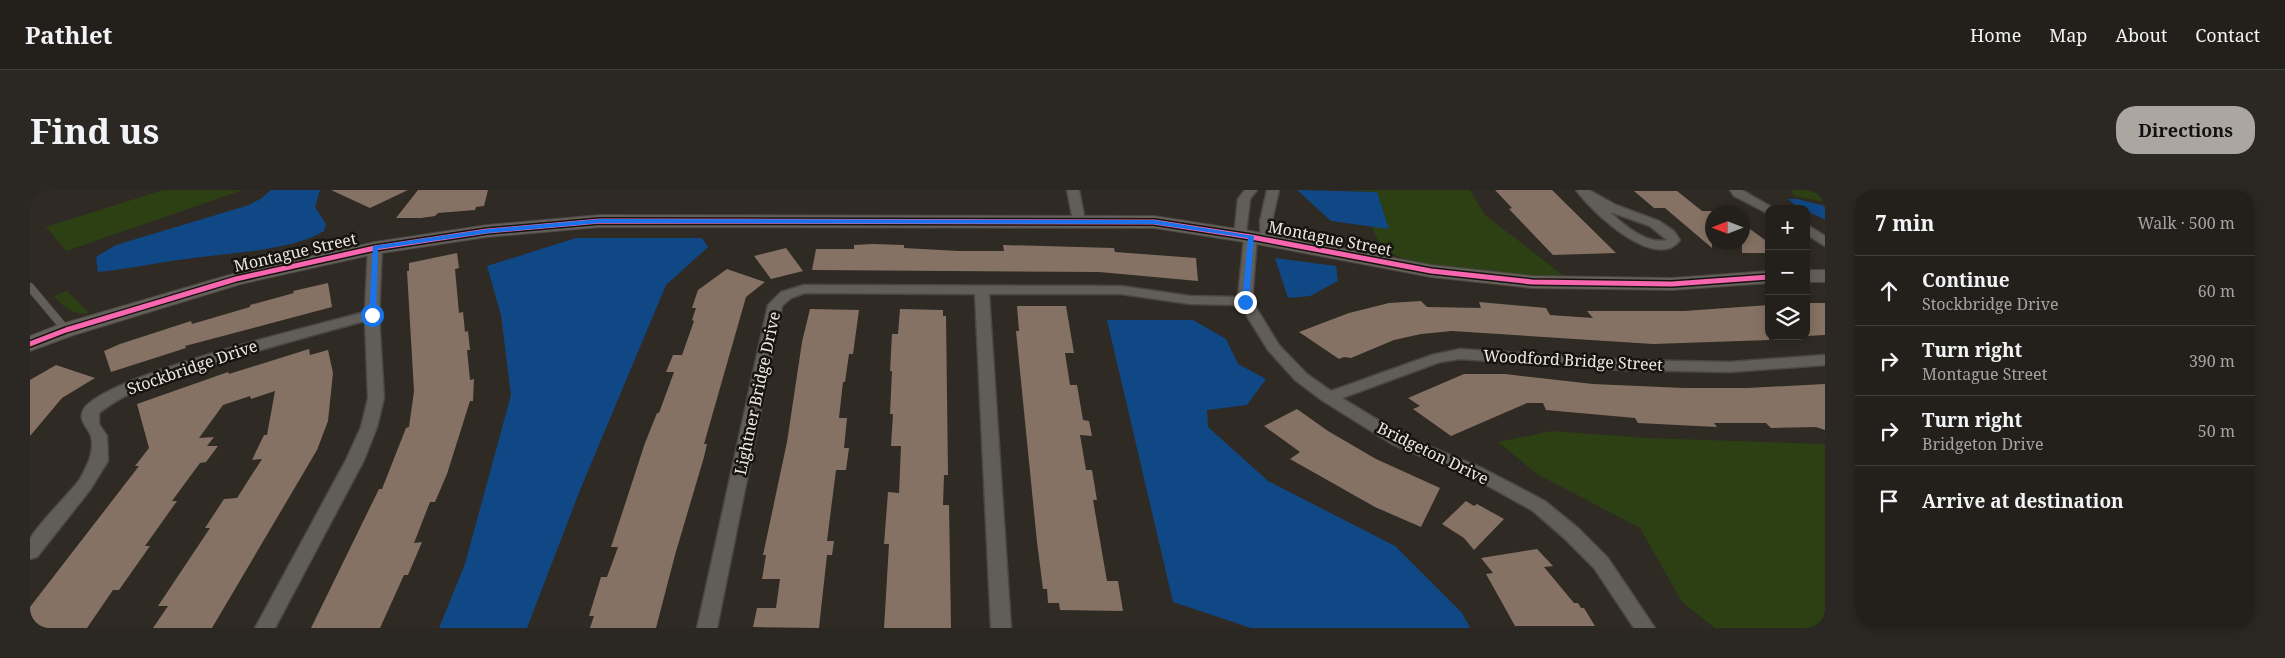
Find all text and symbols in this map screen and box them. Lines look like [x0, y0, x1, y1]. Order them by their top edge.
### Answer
text: Pathlet [25, 18, 112, 51]
text: Home [1970, 23, 2021, 47]
text: Map [2049, 23, 2087, 47]
text: About [2115, 23, 2167, 47]
text: Contact [2195, 23, 2260, 47]
button: Directions [2116, 106, 2255, 154]
text: Find us [30, 107, 159, 154]
north arrow [1705, 205, 1750, 250]
map controls [1765, 205, 1810, 340]
button: + [1765, 205, 1810, 250]
text: 7 min [1875, 209, 1934, 237]
text: Walk · 500 m [2138, 212, 2235, 234]
street label: Montague Street [1266, 215, 1394, 261]
street label: Montague Street [231, 227, 359, 277]
button: − [1765, 250, 1810, 295]
text: Continue [1922, 267, 2010, 293]
icon: ahead [1875, 277, 1903, 305]
text: 60 m [2198, 280, 2235, 302]
route end [1234, 291, 1257, 314]
text: Stockbridge Drive [1922, 293, 2059, 315]
button: layers [1765, 295, 1810, 340]
route start [361, 304, 384, 327]
street label: Lightner Bridge Drive [729, 309, 785, 477]
street label: Stockbridge Drive [124, 334, 260, 400]
text: Turn right [1922, 337, 2022, 363]
street label: Woodford Bridge Street [1483, 344, 1664, 376]
icon: right [1875, 347, 1903, 375]
text: 390 m [2189, 350, 2235, 372]
text: Montague Street [1922, 363, 2047, 385]
text: Turn right [1922, 407, 2022, 433]
street label: Bridgeton Drive [1374, 416, 1492, 490]
icon: right [1875, 417, 1903, 445]
text: 50 m [2198, 420, 2235, 442]
text: Bridgeton Drive [1922, 433, 2044, 455]
icon: arrive [1875, 487, 1903, 515]
text: Arrive at destination [1922, 488, 2124, 514]

